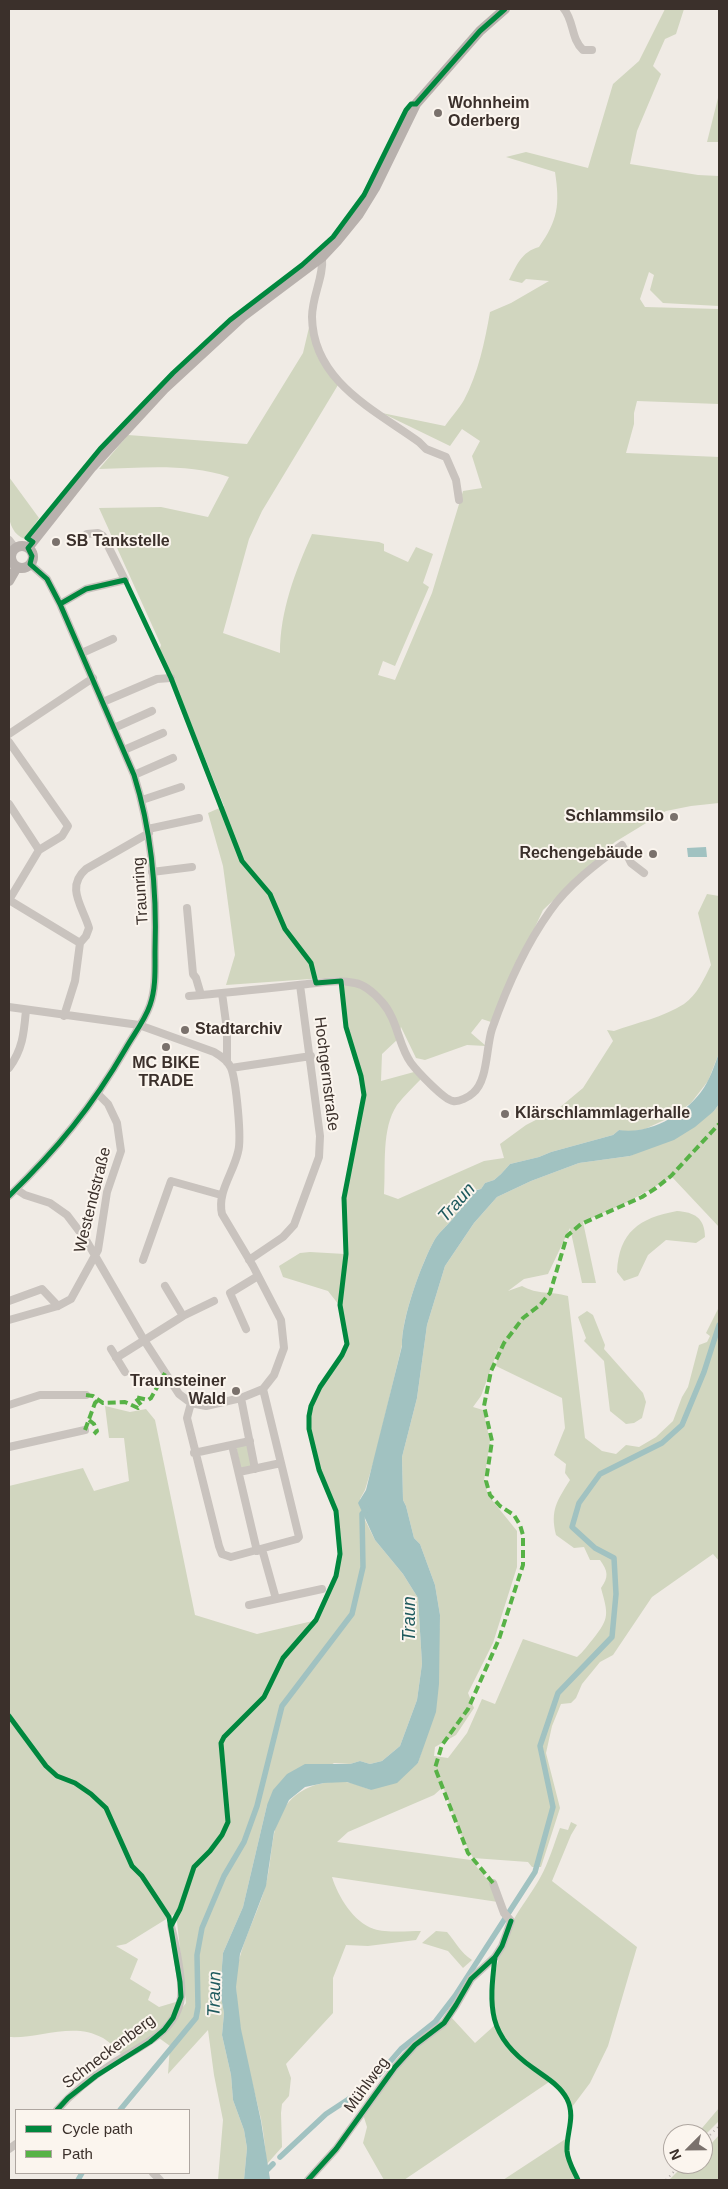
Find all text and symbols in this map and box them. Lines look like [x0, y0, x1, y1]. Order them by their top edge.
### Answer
place label: Wohnheim Oderberg [448, 94, 529, 132]
marker: Wohnheim Oderberg [432, 107, 444, 119]
place label: SB Tankstelle [66, 532, 170, 552]
marker: SB Tankstelle [50, 536, 62, 548]
place label: Schlammsilo [565, 807, 664, 827]
marker: Schlammsilo [668, 811, 680, 823]
place label: Rechengebäude [519, 844, 643, 864]
marker: Rechengebäude [647, 848, 659, 860]
street label: Traunring [129, 856, 153, 926]
street label: Hochgernstraße [309, 1016, 343, 1132]
place label: Stadtarchiv [195, 1020, 282, 1040]
marker: Stadtarchiv [179, 1024, 191, 1036]
marker: MC BIKE TRADE [160, 1041, 172, 1053]
place label: MC BIKE TRADE [132, 1054, 200, 1092]
place label: Klärschlammlagerhalle [515, 1104, 690, 1124]
marker: Klärschlammlagerhalle [499, 1108, 511, 1120]
street label: Westendstraße [71, 1145, 115, 1255]
water label: Traun [434, 1179, 480, 1227]
place label: Traunsteiner Wald [130, 1372, 226, 1410]
marker: Traunsteiner Wald [230, 1385, 242, 1397]
water label: Traun [399, 1596, 421, 1642]
water label: Traun [204, 1971, 226, 2017]
street label: Schneckenberg [59, 2011, 159, 2093]
street label: Mühlweg [340, 2053, 394, 2117]
legend [15, 2109, 190, 2174]
text: Cycle path [62, 2120, 133, 2137]
north arrow [663, 2124, 713, 2174]
text: Path [62, 2145, 93, 2162]
text: N [666, 2147, 684, 2162]

